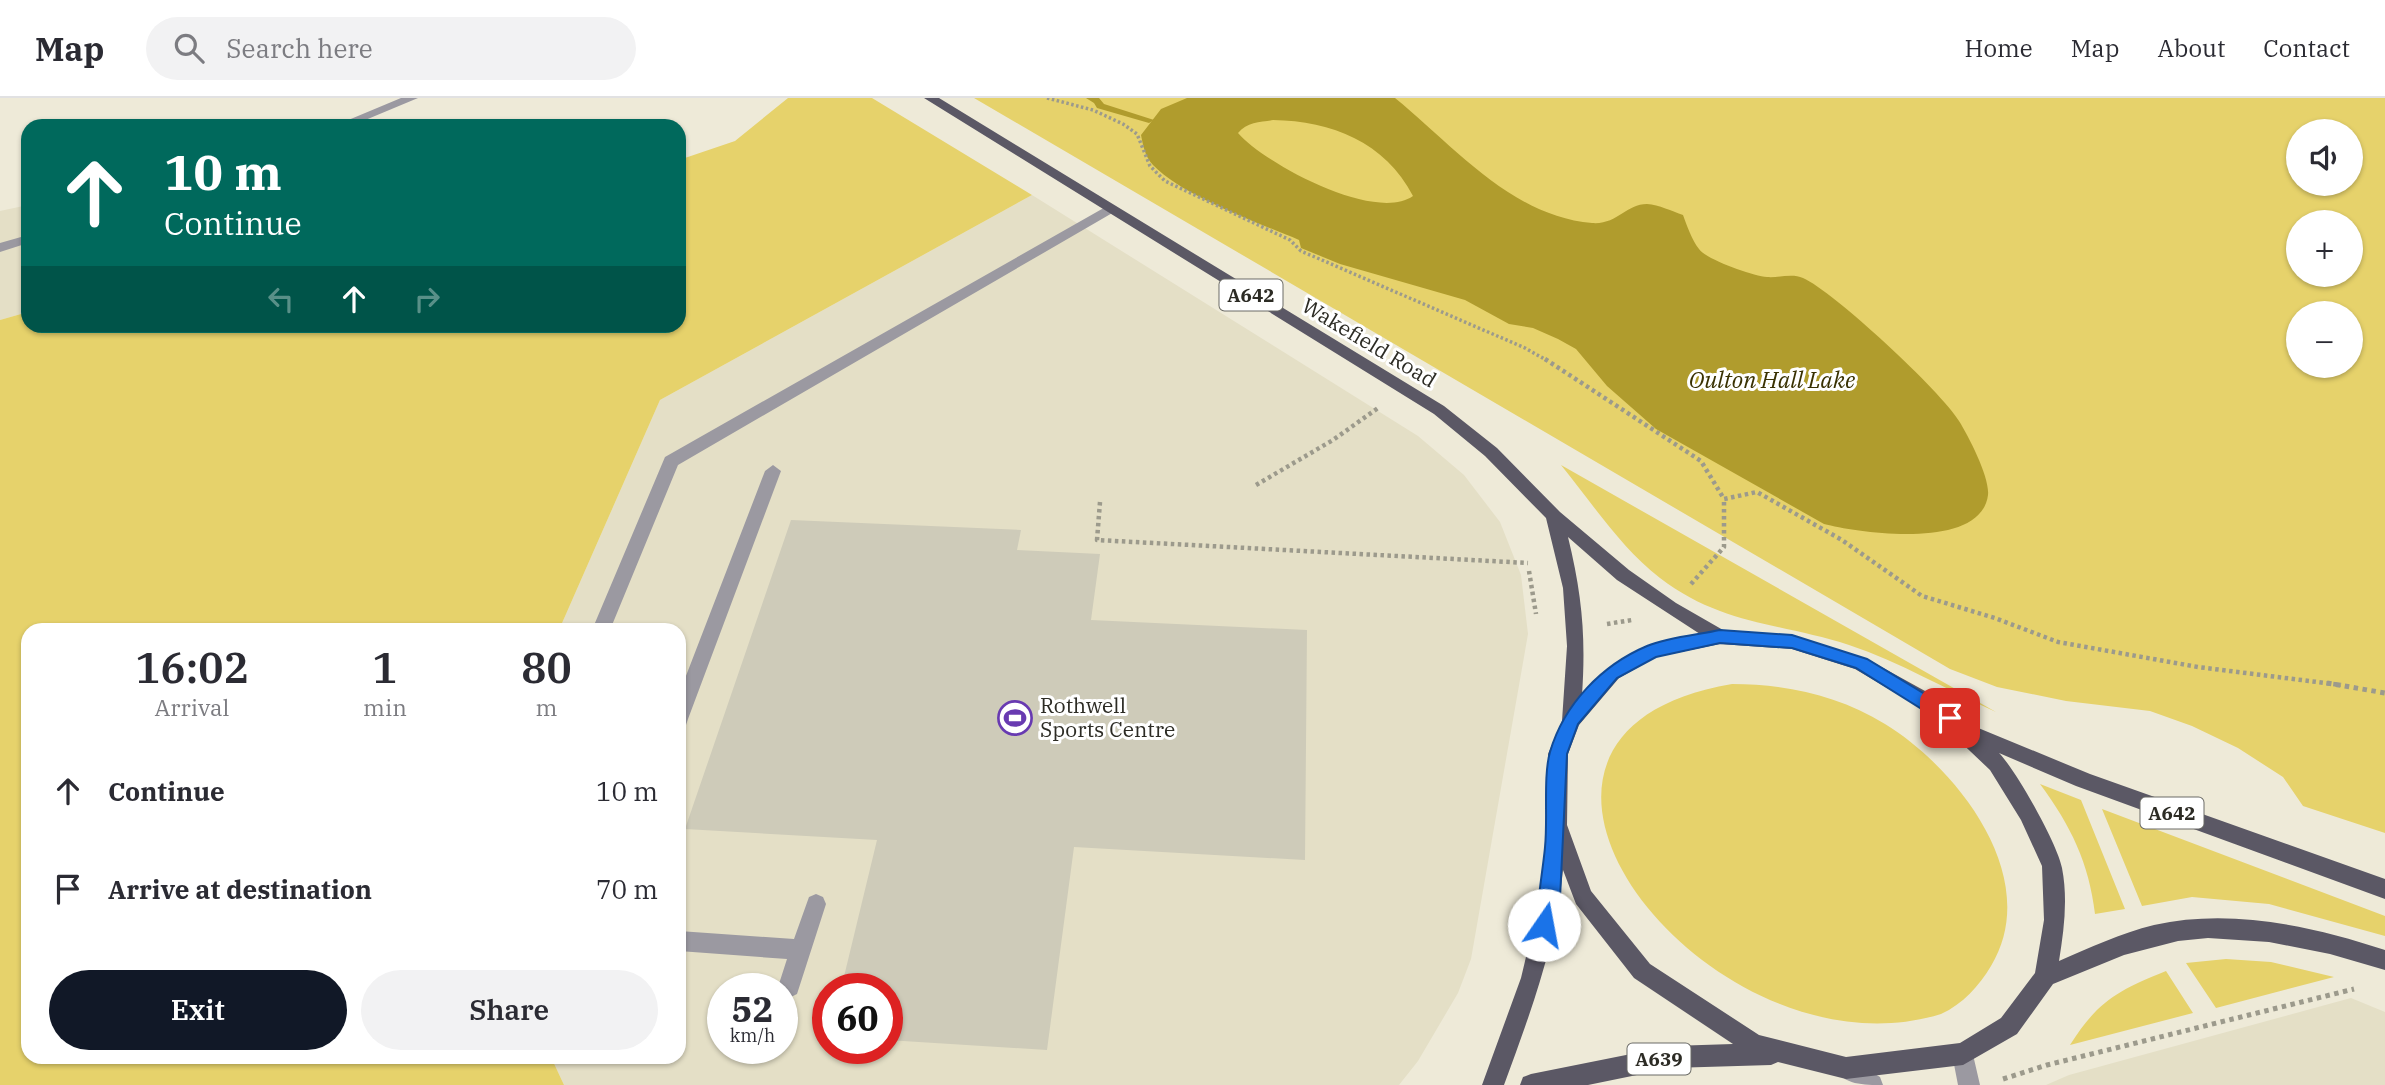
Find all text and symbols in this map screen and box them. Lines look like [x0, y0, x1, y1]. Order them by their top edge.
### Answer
search box [146, 17, 636, 80]
text: Map [35, 27, 104, 70]
icon: search [170, 29, 208, 67]
text: Search here [226, 31, 373, 65]
text: Home [1965, 32, 2033, 64]
text: Map [2071, 32, 2119, 64]
text: About [2157, 32, 2225, 64]
text: Contact [2263, 32, 2350, 64]
map controls [2286, 119, 2363, 378]
button: sound [2286, 119, 2363, 196]
text: 10 m [164, 140, 282, 203]
icon: ahead [49, 147, 140, 238]
text: Continue [164, 202, 302, 244]
button: + [2286, 210, 2363, 287]
icon: left [262, 280, 300, 318]
icon: ahead [335, 280, 373, 318]
icon: right [408, 280, 446, 318]
road number: A642 [1220, 280, 1282, 310]
street label: Wakefield Road [1297, 291, 1442, 393]
button: − [2286, 301, 2363, 378]
water label: Oulton Hall Lake [1689, 364, 1855, 394]
text: 16:02 [135, 640, 249, 695]
text: 1 [372, 640, 398, 695]
text: 80 [521, 640, 572, 695]
pin [1920, 688, 1980, 748]
place label: Rothwell Sports Centre [1040, 691, 1175, 743]
text: Arrival [155, 692, 229, 722]
text: min [363, 692, 407, 722]
text: m [535, 692, 557, 722]
sports icon: Rothwell Sports Centre [996, 699, 1034, 737]
icon: arrive [1931, 699, 1969, 737]
icon: ahead [49, 772, 87, 810]
text: Continue [108, 774, 225, 808]
text: 10 m [596, 774, 658, 808]
road number: A642 [2140, 798, 2204, 828]
icon: arrive [49, 870, 87, 908]
text: Arrive at destination [108, 872, 372, 906]
text: 70 m [596, 872, 658, 906]
position arrow [1507, 888, 1581, 962]
button: Exit [49, 970, 347, 1050]
button: Share [361, 970, 658, 1050]
speed limit sign: 60 [812, 973, 903, 1064]
text: 52 [731, 986, 774, 1032]
text: km/h [730, 1024, 775, 1047]
road number: A639 [1628, 1043, 1690, 1074]

